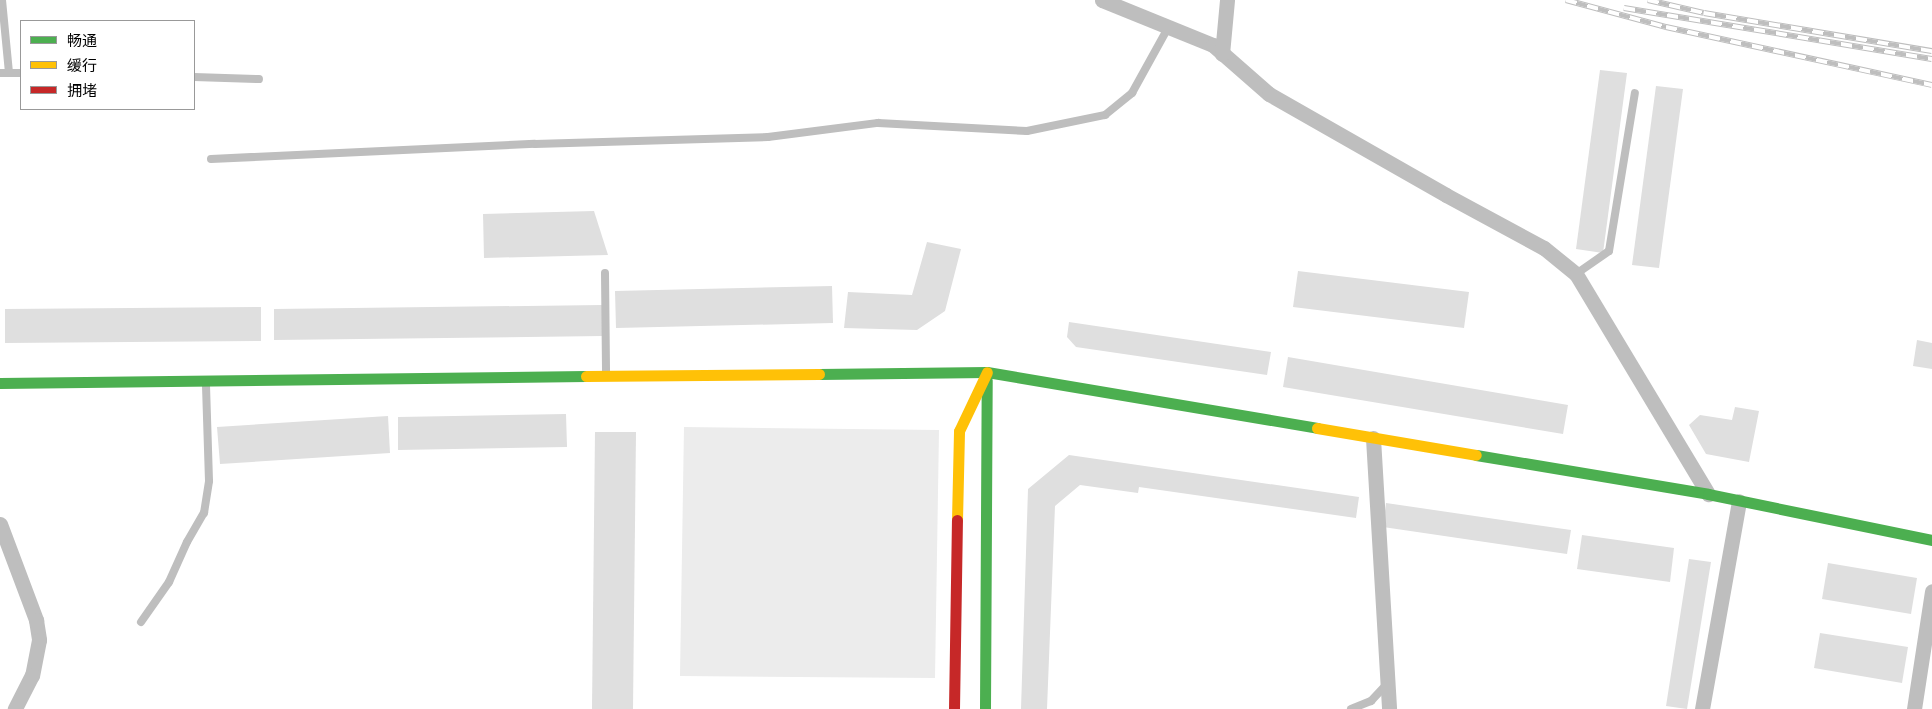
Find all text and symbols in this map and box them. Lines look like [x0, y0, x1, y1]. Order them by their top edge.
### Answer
legend [20, 20, 195, 110]
text: 畅通 [67, 32, 97, 50]
text: 缓行 [67, 57, 97, 75]
text: 拥堵 [67, 82, 97, 100]

